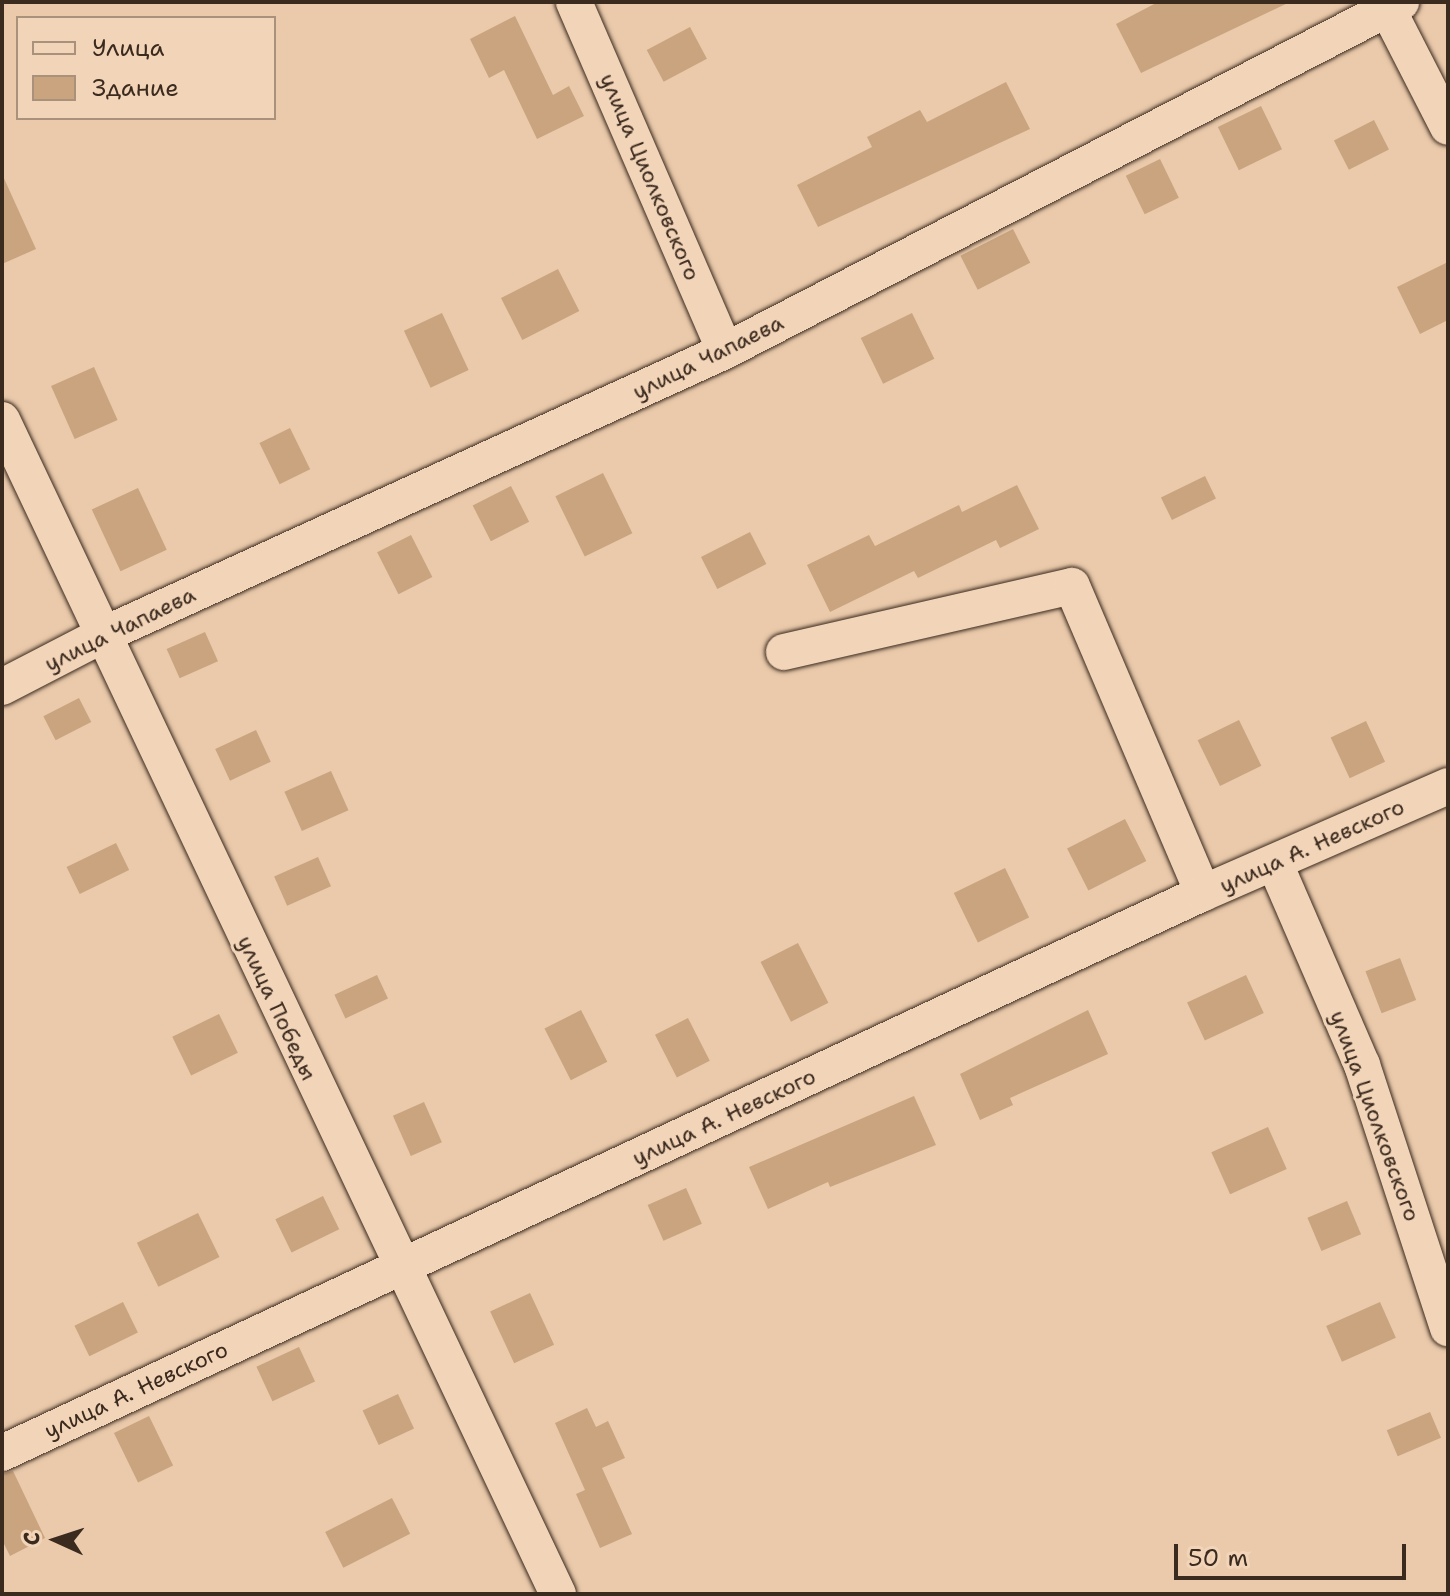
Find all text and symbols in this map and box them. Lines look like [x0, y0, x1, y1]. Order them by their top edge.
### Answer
legend [16, 16, 276, 120]
text: Улица [92, 32, 165, 64]
street label: улица Циолковского [594, 69, 706, 285]
text: Здание [92, 72, 179, 104]
street label: улица Чапаева [628, 309, 788, 405]
street label: улица Чапаева [40, 581, 200, 677]
street label: улица А. Невского [1216, 793, 1408, 899]
street label: улица Победы [232, 932, 322, 1084]
street label: улица Циолковского [1325, 1007, 1425, 1225]
street label: улица А. Невского [628, 1063, 820, 1171]
street label: улица А. Невского [40, 1336, 232, 1444]
north arrow [16, 1500, 96, 1580]
scale bar [1178, 1528, 1410, 1578]
text: С [17, 1531, 46, 1546]
text: 50 m [1188, 1542, 1248, 1574]

